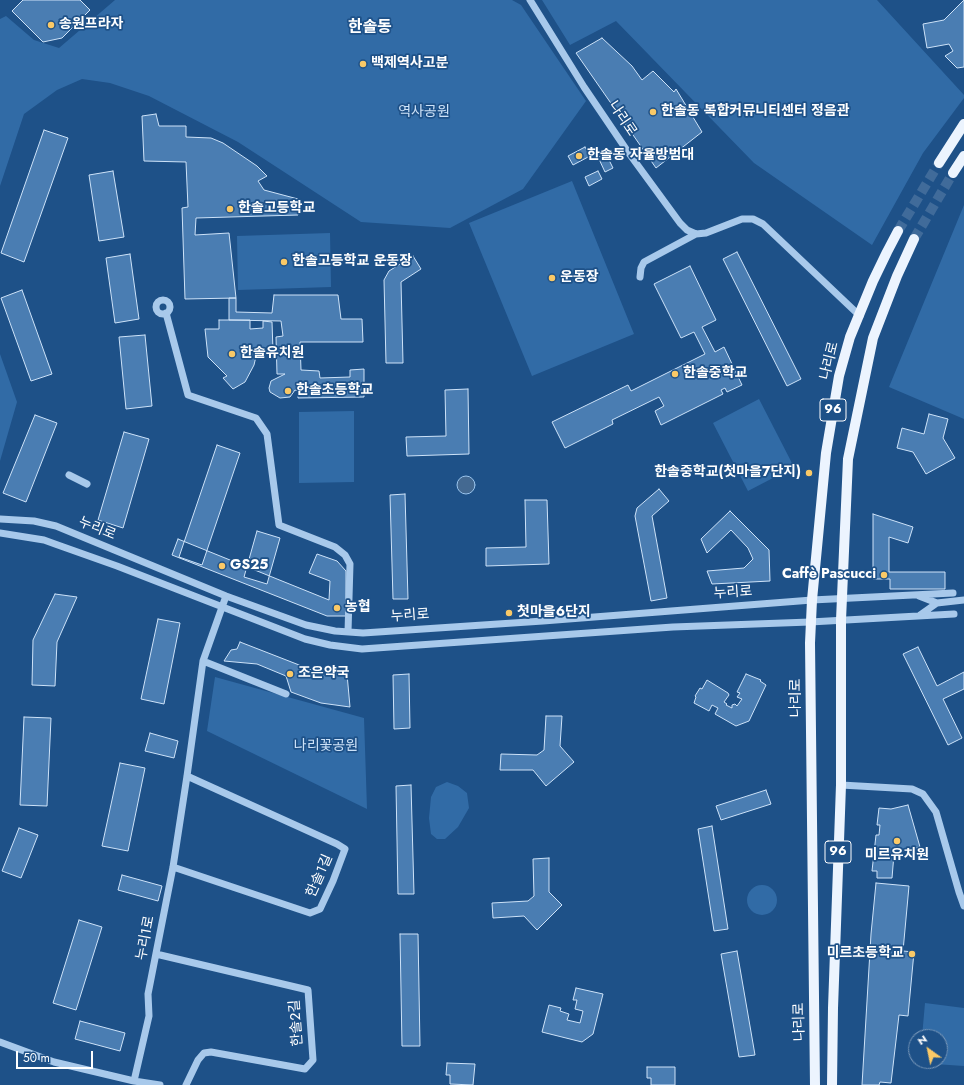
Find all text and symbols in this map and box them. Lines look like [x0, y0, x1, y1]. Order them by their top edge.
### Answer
place label: 송원프라자 [59, 17, 123, 33]
district label: 한솔동 [348, 18, 392, 38]
marker: 송원프라자 [46, 20, 56, 30]
place label: 백제역사고분 [371, 56, 448, 72]
marker: 백제역사고분 [358, 59, 368, 69]
street label: 나리로 [604, 98, 640, 140]
place label: 한솔동 복합커뮤니티센터 정음관 [661, 104, 850, 120]
park label: 역사공원 [398, 105, 450, 121]
marker: 한솔동 복합커뮤니티센터 정음관 [648, 107, 658, 117]
place label: 한솔동 자율방범대 [587, 148, 694, 164]
marker: 한솔동 자율방범대 [574, 151, 584, 161]
place label: 한솔고등학교 [238, 201, 315, 217]
marker: 한솔고등학교 [225, 204, 235, 214]
place label: 한솔고등학교 운동장 [292, 254, 412, 270]
marker: 한솔고등학교 운동장 [279, 257, 289, 267]
place label: 운동장 [560, 270, 599, 286]
marker: 운동장 [547, 273, 557, 283]
street label: 나리로 [817, 340, 843, 382]
place label: 한솔유치원 [240, 346, 304, 362]
marker: 한솔유치원 [227, 349, 237, 359]
place label: 한솔중학교 [683, 366, 747, 382]
marker: 한솔중학교 [670, 369, 680, 379]
place label: 한솔초등학교 [296, 383, 373, 399]
marker: 한솔초등학교 [283, 386, 293, 396]
road number: 96 [820, 399, 846, 421]
place label: 한솔중학교(첫마을7단지) [654, 465, 801, 481]
marker: 한솔중학교(첫마을7단지) [804, 468, 814, 478]
street label: 누리로 [76, 514, 118, 544]
place label: GS25 [230, 558, 268, 574]
marker: GS25 [217, 561, 227, 571]
place label: Caffè Pascucci [782, 567, 876, 583]
marker: Caffè Pascucci [879, 570, 889, 580]
street label: 누리로 [713, 583, 753, 603]
place label: 농협 [345, 600, 371, 616]
marker: 농협 [332, 603, 342, 613]
place label: 첫마을6단지 [517, 605, 591, 621]
street label: 누리로 [390, 606, 430, 626]
marker: 첫마을6단지 [504, 608, 514, 618]
place label: 조은약국 [298, 666, 350, 682]
marker: 조은약국 [285, 669, 295, 679]
street label: 나리로 [789, 679, 805, 717]
park label: 나리꽃공원 [294, 739, 358, 755]
marker: 미르유치원 [892, 836, 902, 846]
road number: 96 [825, 841, 851, 863]
place label: 미르유치원 [865, 848, 929, 864]
street label: 한솔1길 [303, 852, 337, 900]
street label: 누리1로 [133, 914, 159, 962]
place label: 미르초등학교 [827, 946, 904, 962]
marker: 미르초등학교 [907, 949, 917, 959]
street label: 한솔2길 [287, 999, 307, 1047]
street label: 나리로 [791, 1003, 809, 1041]
north arrow [908, 1029, 948, 1069]
text: N [914, 1031, 930, 1049]
scale bar [18, 1043, 95, 1069]
text: 50 m [23, 1049, 50, 1067]

